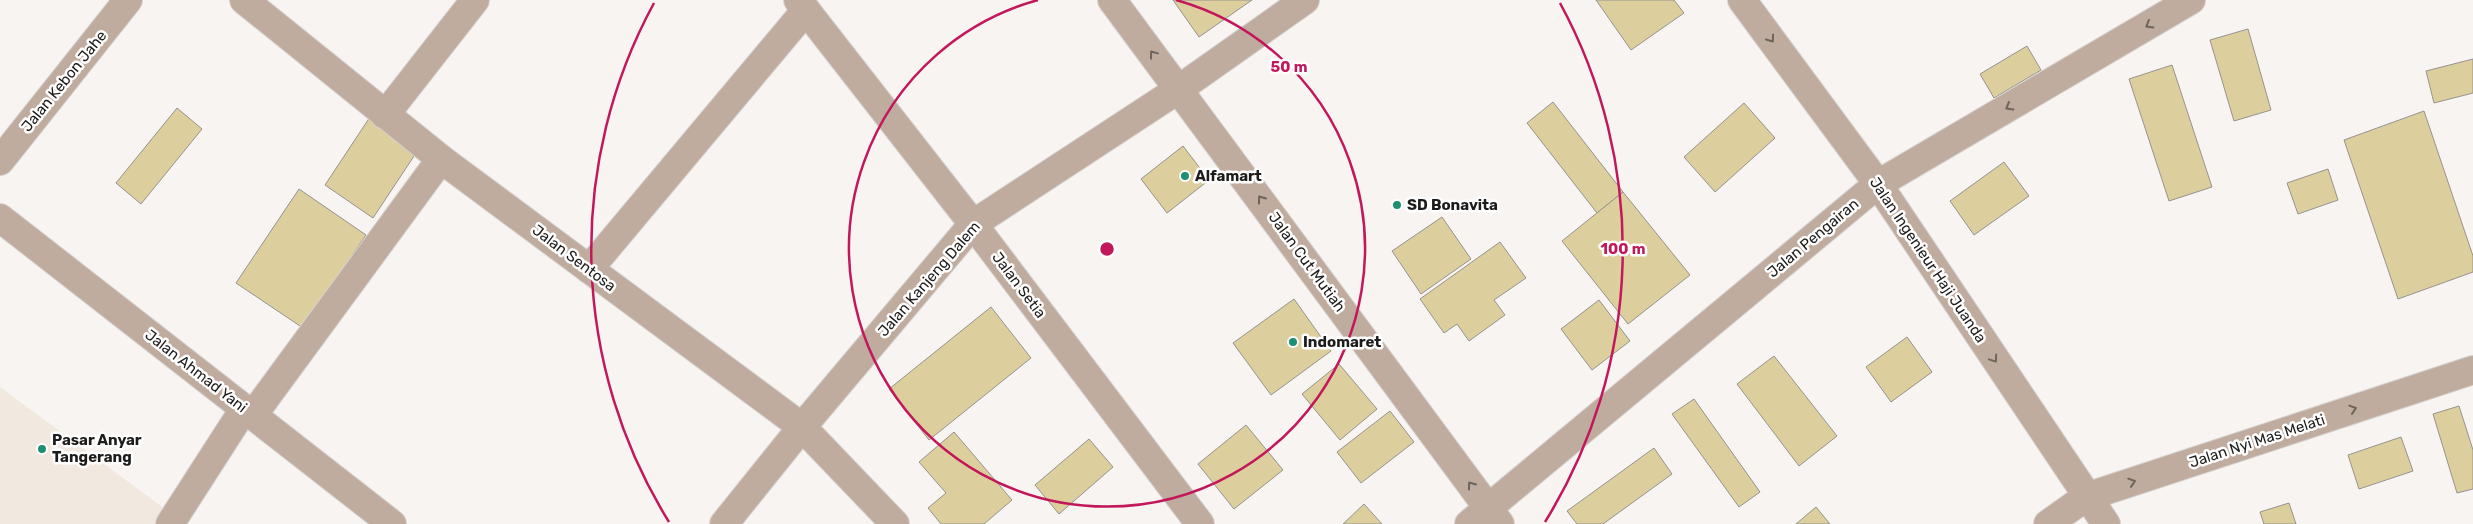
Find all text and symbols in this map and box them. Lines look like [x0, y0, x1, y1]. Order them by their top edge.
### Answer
one-way arrow [2146, 18, 2155, 28]
street label: Jalan Kebon Jahe [18, 27, 110, 135]
one-way arrow [1766, 33, 1774, 42]
one-way arrow [1150, 51, 1159, 60]
text: 50 m [1271, 58, 1307, 76]
one-way arrow [2006, 100, 2015, 110]
place label: Alfamart [1195, 167, 1262, 185]
marker: Alfamart [1179, 170, 1191, 182]
street label: Jalan Ingenieur Haji Juanda [1866, 174, 1990, 346]
street label: Jalan Pengairan [1764, 195, 1862, 281]
one-way arrow [1258, 196, 1266, 205]
place label: SD Bonavita [1407, 196, 1498, 214]
marker: SD Bonavita [1391, 199, 1403, 211]
street label: Jalan Cut Mutiah [1265, 209, 1349, 315]
street label: Jalan Kanjeng Dalem [874, 218, 984, 340]
street label: Jalan Sentosa [529, 221, 619, 295]
centre of rings [1098, 240, 1116, 258]
text: 100 m [1601, 240, 1645, 258]
street label: Jalan Setia [988, 248, 1050, 322]
street label: Jalan Ahmad Yani [142, 326, 250, 416]
place label: Indomaret [1303, 333, 1381, 351]
marker: Indomaret [1287, 336, 1299, 348]
one-way arrow [1988, 354, 1997, 363]
one-way arrow [2348, 405, 2357, 415]
street label: Jalan Nyi Mas Melati [2187, 411, 2327, 471]
place label: Pasar Anyar Tangerang [52, 431, 142, 466]
marker: Pasar Anyar Tangerang [36, 443, 48, 455]
one-way arrow [2128, 478, 2136, 488]
one-way arrow [1468, 481, 1477, 491]

